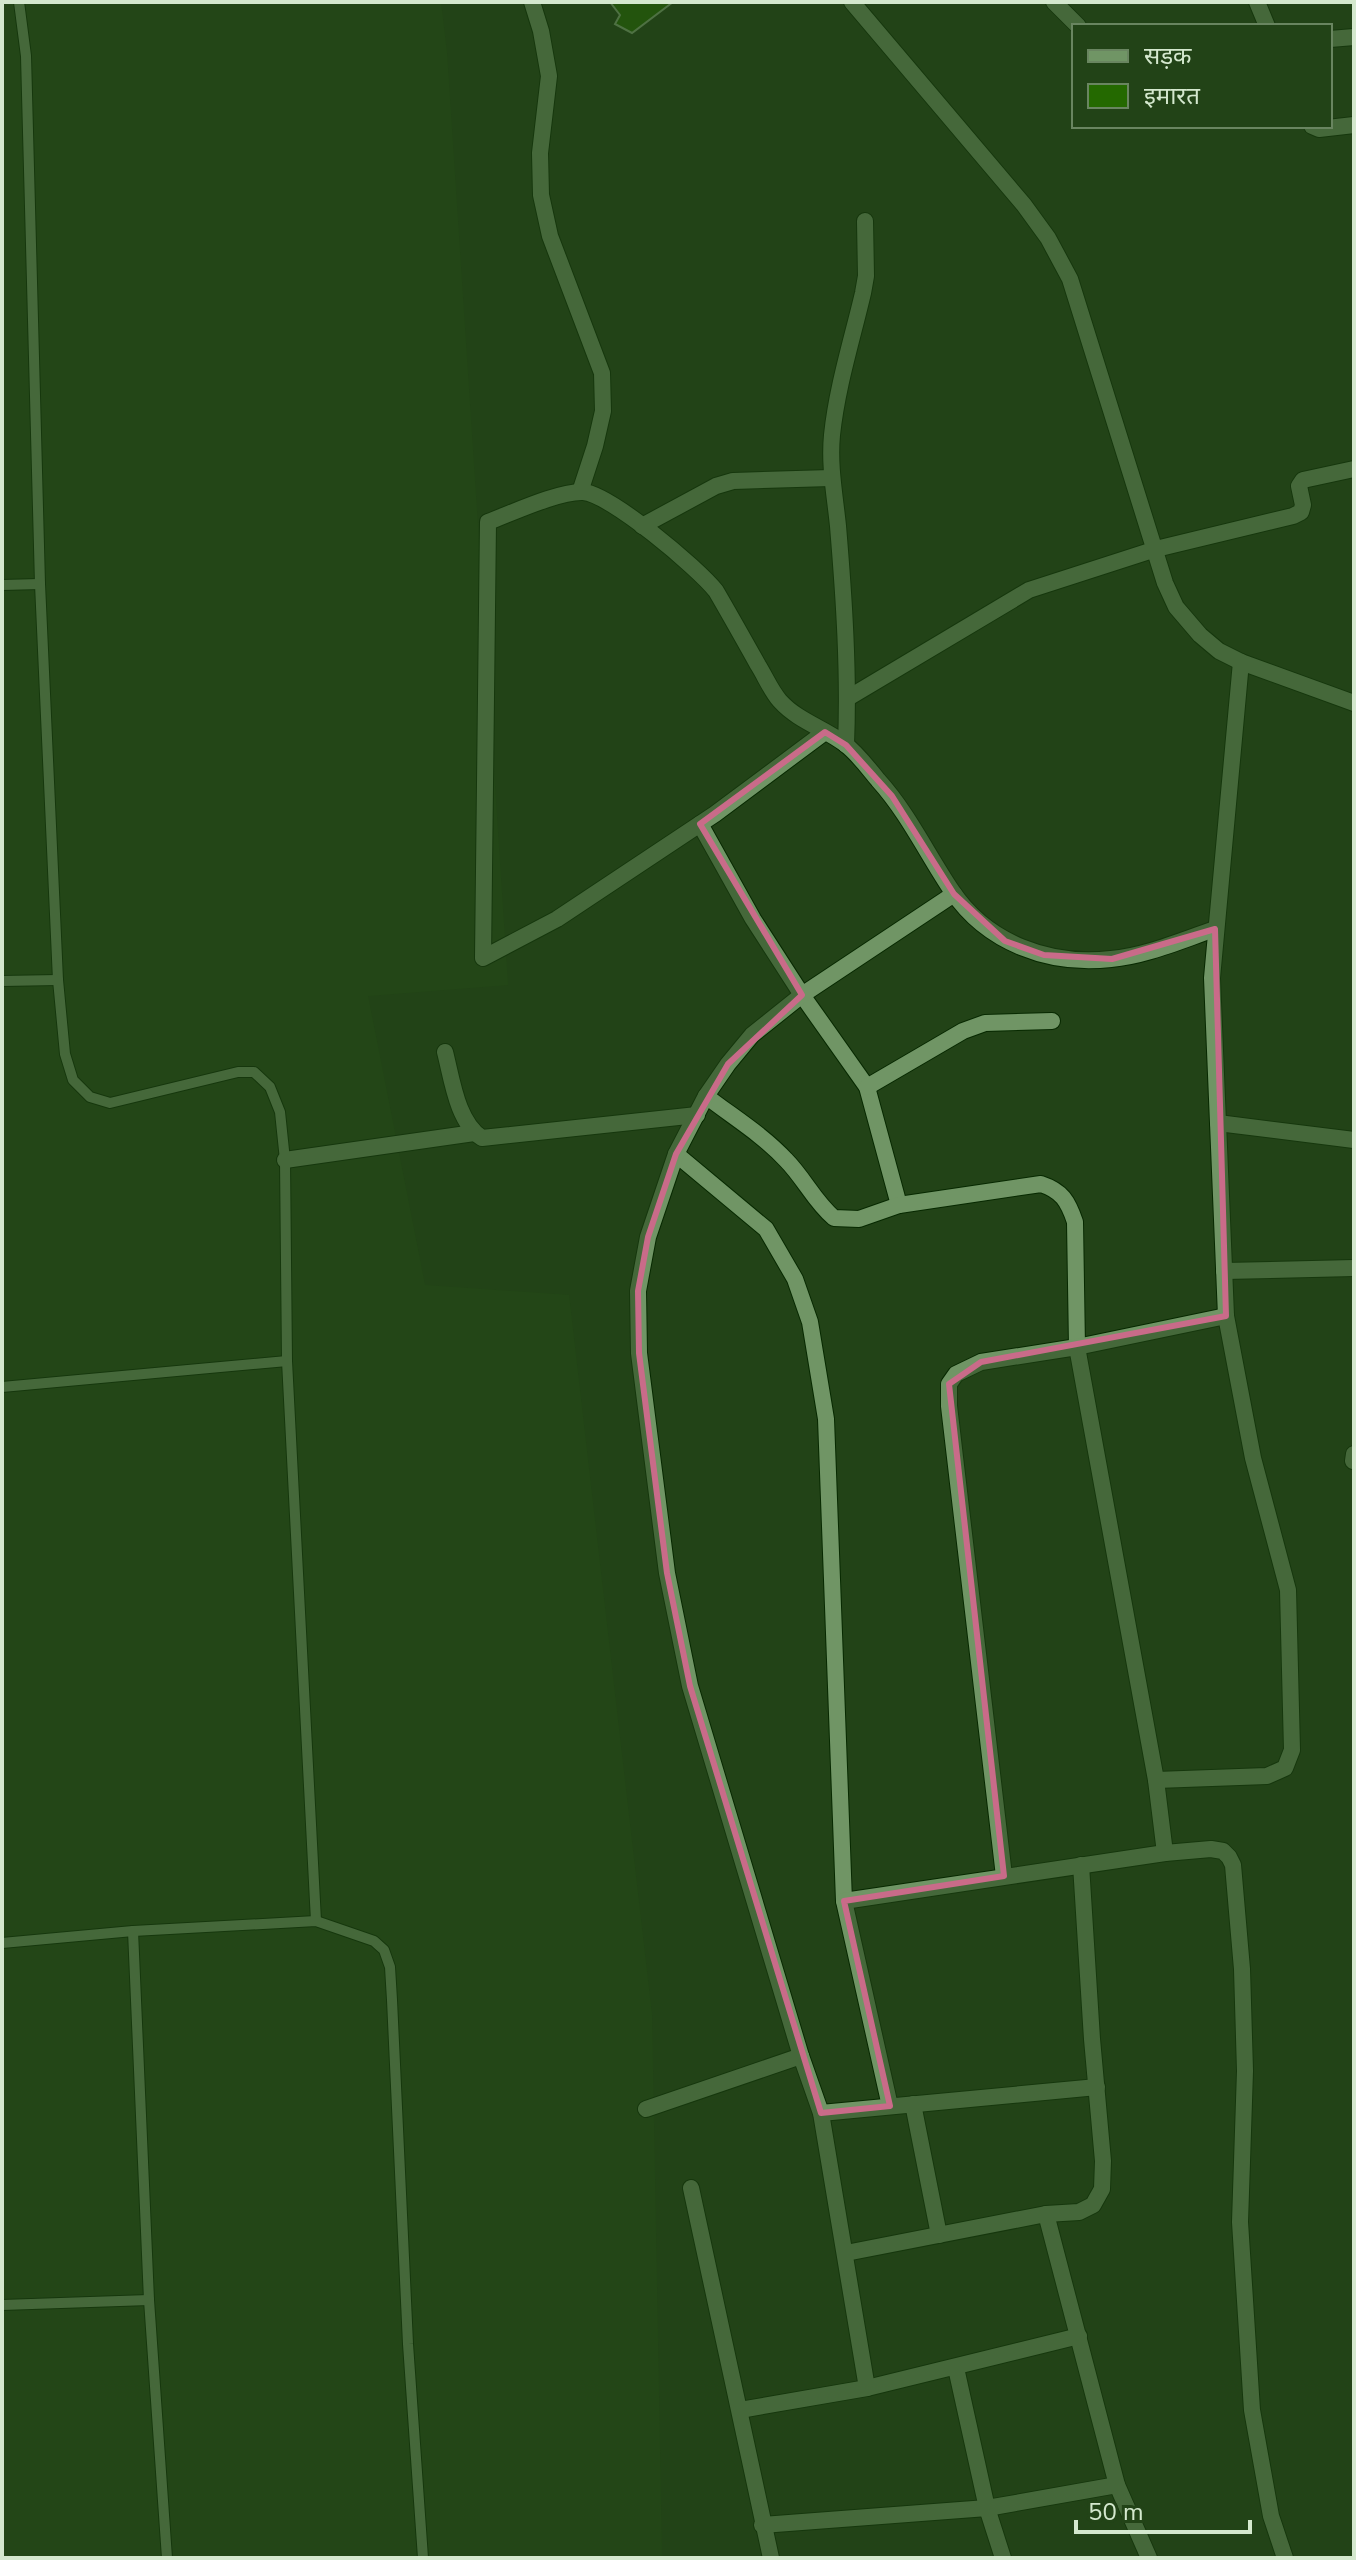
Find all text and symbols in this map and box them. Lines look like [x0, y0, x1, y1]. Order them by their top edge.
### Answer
legend [1072, 24, 1332, 128]
text: सड़क [1144, 40, 1192, 72]
text: इमारत [1144, 80, 1201, 112]
scale bar [1076, 2484, 1250, 2534]
text: 50 m [1088, 2496, 1144, 2528]

